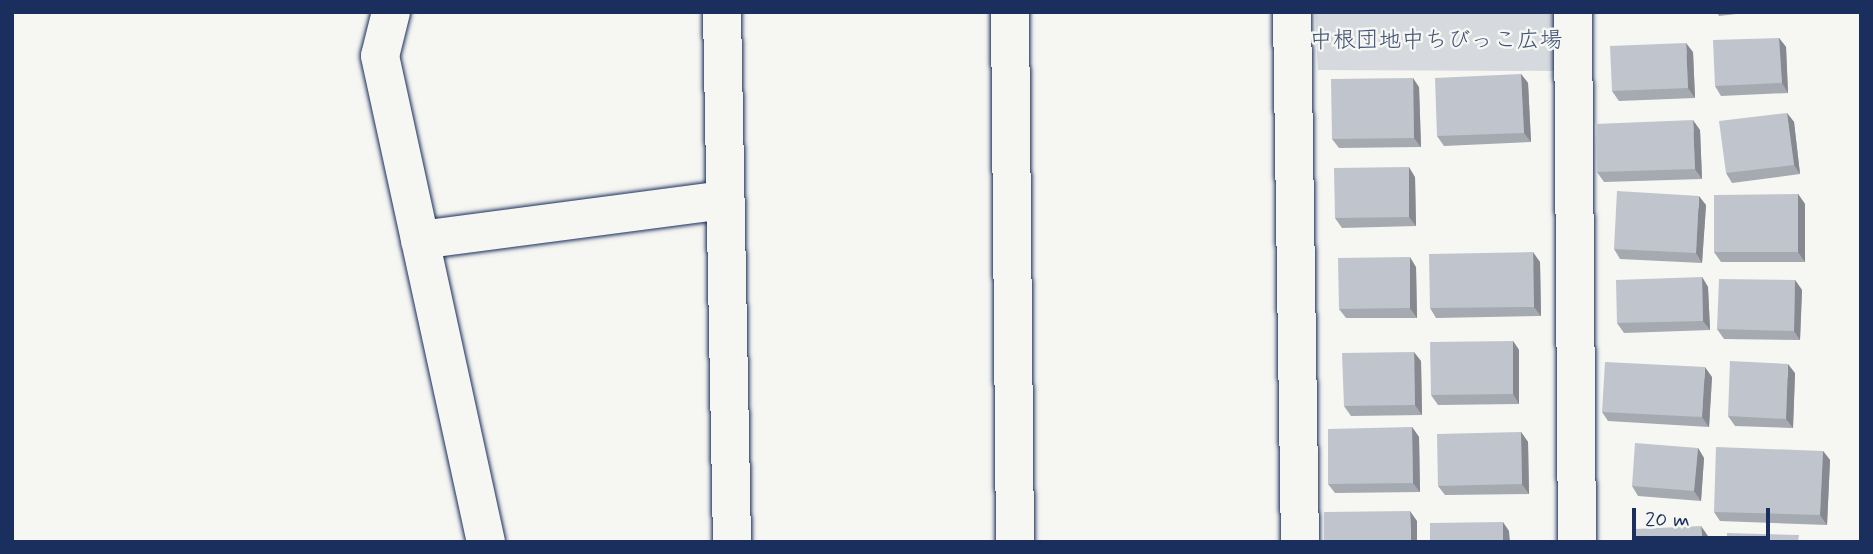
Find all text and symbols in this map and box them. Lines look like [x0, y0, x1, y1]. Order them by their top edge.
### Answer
park label: 中根団地中ちびっこ広場 [1310, 27, 1562, 55]
scale bar [1635, 494, 1773, 538]
text: 20 m [1645, 506, 1690, 534]

